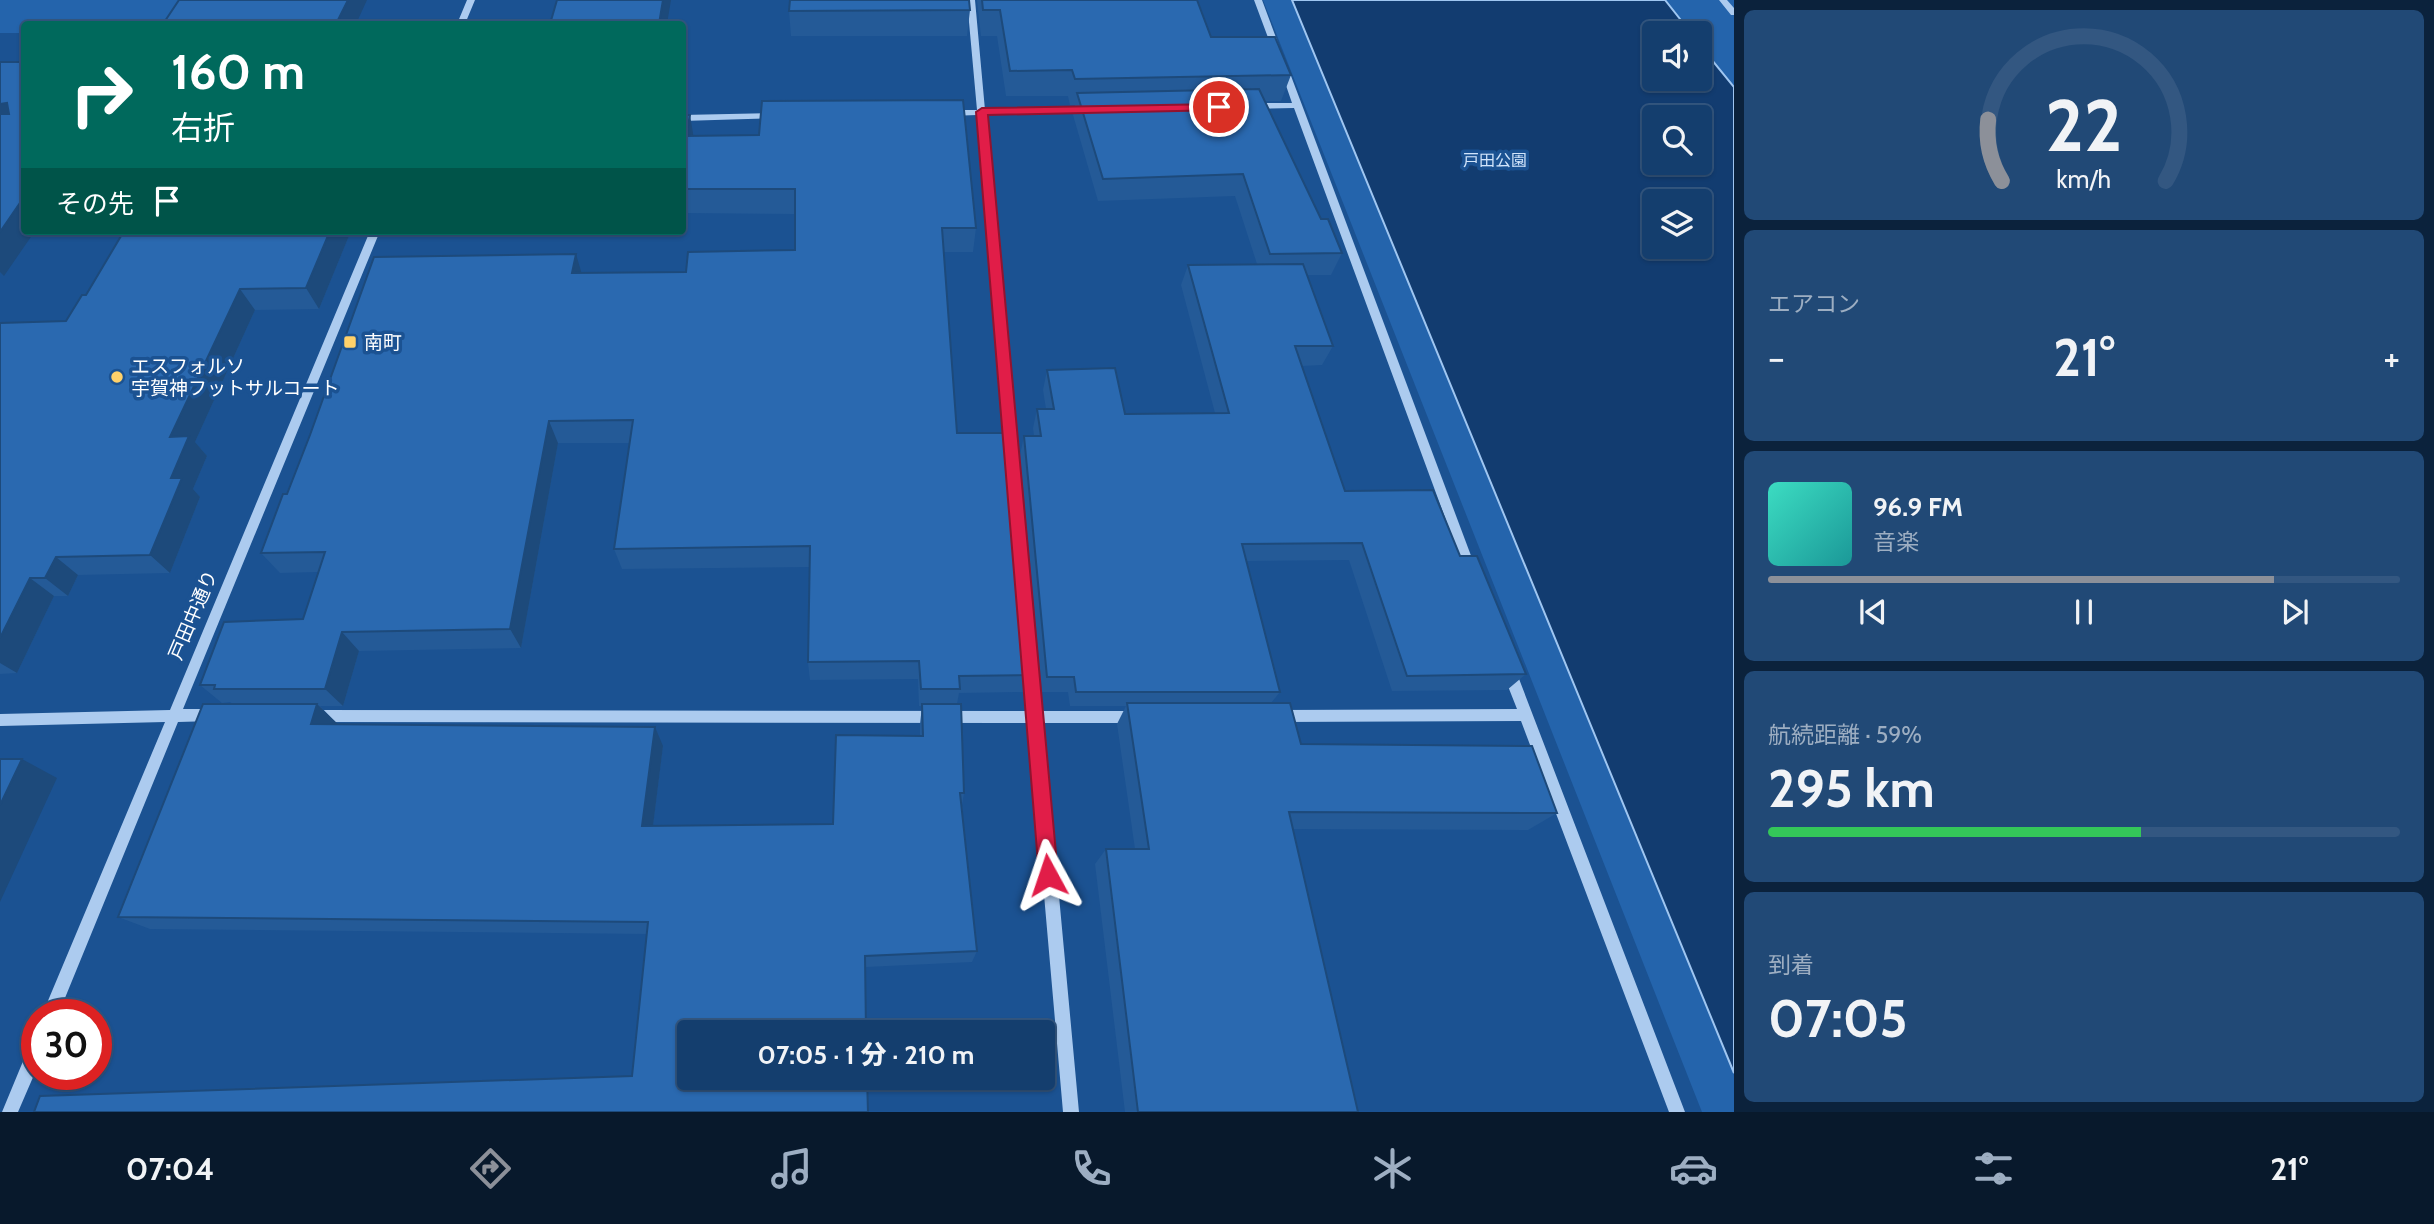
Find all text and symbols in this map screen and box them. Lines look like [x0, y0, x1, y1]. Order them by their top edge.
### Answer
map controls [1642, 21, 1712, 259]
button: sound [1642, 21, 1712, 91]
text: 160 m [171, 42, 305, 101]
icon: right [56, 49, 147, 140]
pin [1189, 77, 1249, 137]
text: 22 [2045, 82, 2123, 170]
icon: arrive [1200, 88, 1238, 126]
button: search [1642, 105, 1712, 175]
text: 右折 [171, 108, 235, 147]
park label: 戸田公園 [1463, 151, 1527, 170]
text: km/h [2057, 164, 2111, 194]
icon: arrive [148, 182, 186, 220]
text: その先 [56, 188, 134, 220]
button: layers [1642, 189, 1712, 259]
text: エアコン [1768, 290, 1860, 318]
text: 21° [2053, 326, 2115, 389]
place label: 南町 [364, 331, 402, 354]
marker: 南町 [342, 334, 358, 350]
text: − [1768, 334, 1785, 381]
text: + [2383, 334, 2400, 381]
place label: エスフォルソ 宇賀神フットサルコート [131, 355, 340, 400]
marker: エスフォルソ 宇賀神フットサルコート [109, 369, 125, 385]
text: 96.9 FM [1873, 491, 1963, 523]
text: 音楽 [1873, 528, 1919, 556]
street label: 戸田中通り [164, 567, 222, 663]
icon: previous [1854, 593, 1892, 631]
icon: pause [2065, 593, 2103, 631]
icon: next [2276, 593, 2314, 631]
text: 航続距離 · 59% [1768, 721, 1922, 749]
text: 295 km [1768, 757, 1935, 820]
position arrow [1011, 838, 1085, 912]
text: 到着 [1768, 951, 1814, 979]
text: 07:05 [1768, 987, 1907, 1050]
speed limit sign: 30 [21, 999, 112, 1090]
text: 07:05 · 1 分 · 210 m [758, 1039, 974, 1071]
icon: directions [466, 1144, 515, 1193]
icon: music [767, 1144, 816, 1193]
icon: phone [1067, 1144, 1116, 1193]
icon: climate [1368, 1144, 1417, 1193]
icon: car [1669, 1144, 1718, 1193]
icon: filters [1969, 1144, 2018, 1193]
text: 07:04 [126, 1149, 214, 1188]
text: 21° [2270, 1149, 2308, 1188]

